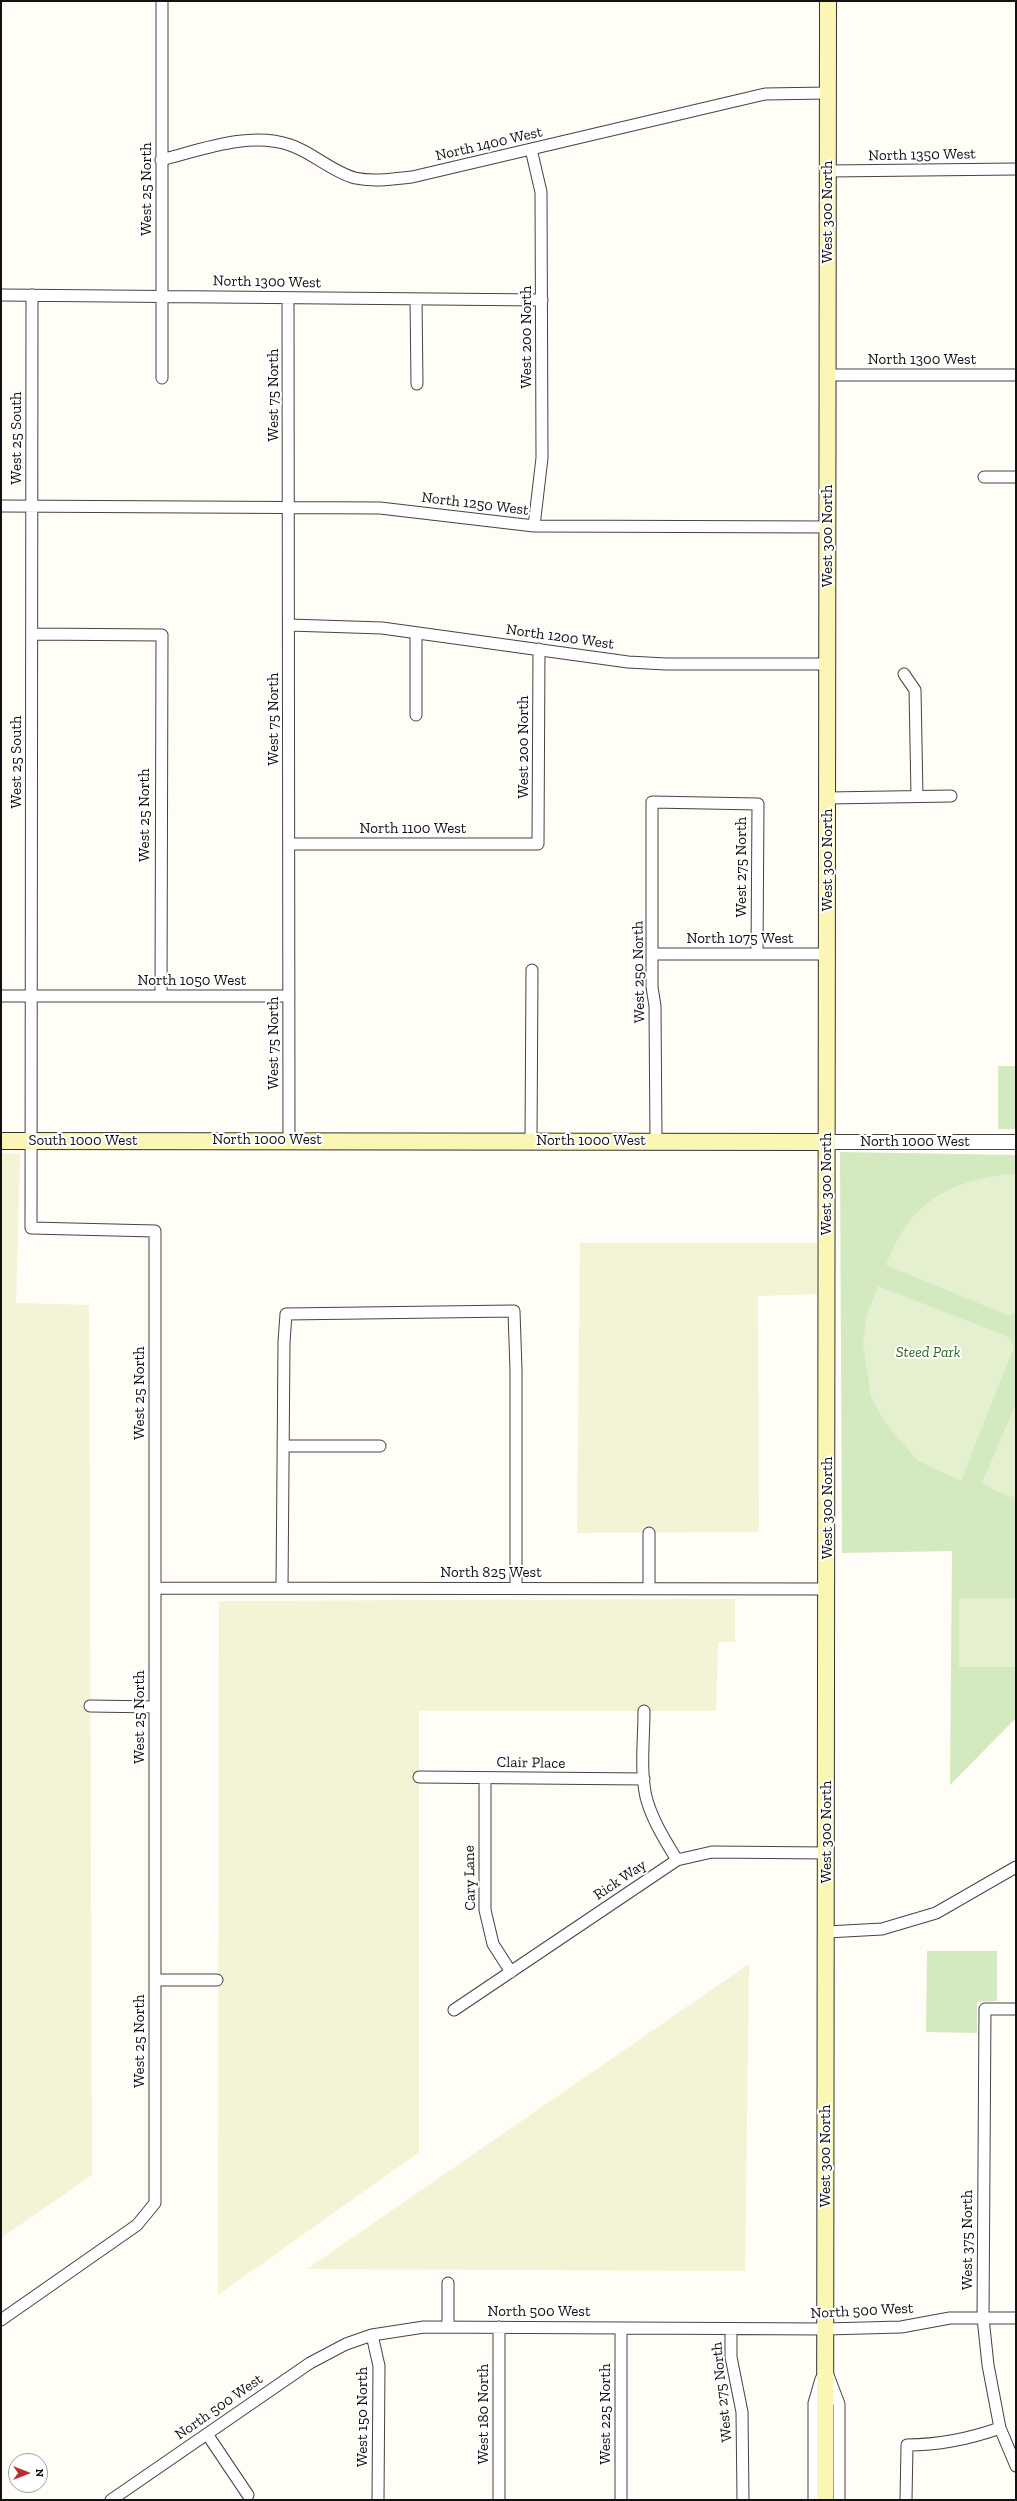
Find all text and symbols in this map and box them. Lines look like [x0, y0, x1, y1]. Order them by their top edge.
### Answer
street label: North 1400 West [434, 123, 544, 165]
street label: West 25 North [138, 142, 156, 236]
street label: North 1350 West [868, 145, 976, 165]
street label: West 300 North [819, 161, 837, 263]
street label: North 1300 West [213, 272, 321, 292]
street label: West 200 North [518, 285, 536, 389]
street label: West 75 North [265, 349, 283, 441]
street label: North 1300 West [868, 351, 976, 369]
street label: West 25 South [8, 392, 26, 484]
street label: West 300 North [819, 485, 837, 587]
street label: North 1250 West [420, 488, 530, 520]
street label: North 1200 West [505, 621, 615, 653]
street label: West 75 North [265, 673, 283, 765]
street label: West 200 North [515, 695, 533, 799]
street label: West 25 South [8, 716, 26, 808]
street label: West 25 North [136, 768, 154, 862]
street label: West 300 North [819, 809, 837, 911]
street label: West 275 North [733, 817, 751, 917]
street label: North 1100 West [360, 820, 466, 838]
street label: West 250 North [629, 921, 649, 1023]
street label: North 1075 West [686, 930, 794, 948]
street label: North 1050 West [138, 972, 246, 990]
street label: West 75 North [265, 997, 283, 1089]
street label: North 1000 West [212, 1131, 322, 1149]
street label: South 1000 West [28, 1132, 138, 1150]
street label: North 1000 West [536, 1132, 646, 1150]
street label: West 300 North [818, 1133, 836, 1235]
street label: North 1000 West [860, 1133, 970, 1151]
park label: Steed Park [896, 1344, 960, 1362]
street label: West 25 North [131, 1346, 149, 1440]
street label: West 300 North [819, 1457, 837, 1559]
street label: North 825 West [440, 1564, 542, 1582]
street label: West 25 North [131, 1670, 149, 1764]
street label: Clair Place [497, 1753, 565, 1773]
street label: West 300 North [818, 1781, 836, 1883]
street label: Cary Lane [460, 1845, 480, 1911]
street label: Rick Way [590, 1856, 650, 1904]
street label: West 25 North [131, 1994, 149, 2088]
street label: West 300 North [817, 2105, 835, 2207]
street label: West 375 North [959, 2190, 977, 2290]
street label: North 500 West [810, 2299, 914, 2323]
street label: North 500 West [488, 2303, 590, 2321]
street label: West 275 North [708, 2341, 736, 2443]
street label: West 225 North [597, 2363, 615, 2465]
street label: West 180 North [475, 2364, 493, 2464]
street label: West 150 North [354, 2367, 372, 2467]
street label: North 500 West [172, 2370, 266, 2444]
north arrow [8, 2453, 48, 2493]
text: N [33, 2469, 46, 2477]

